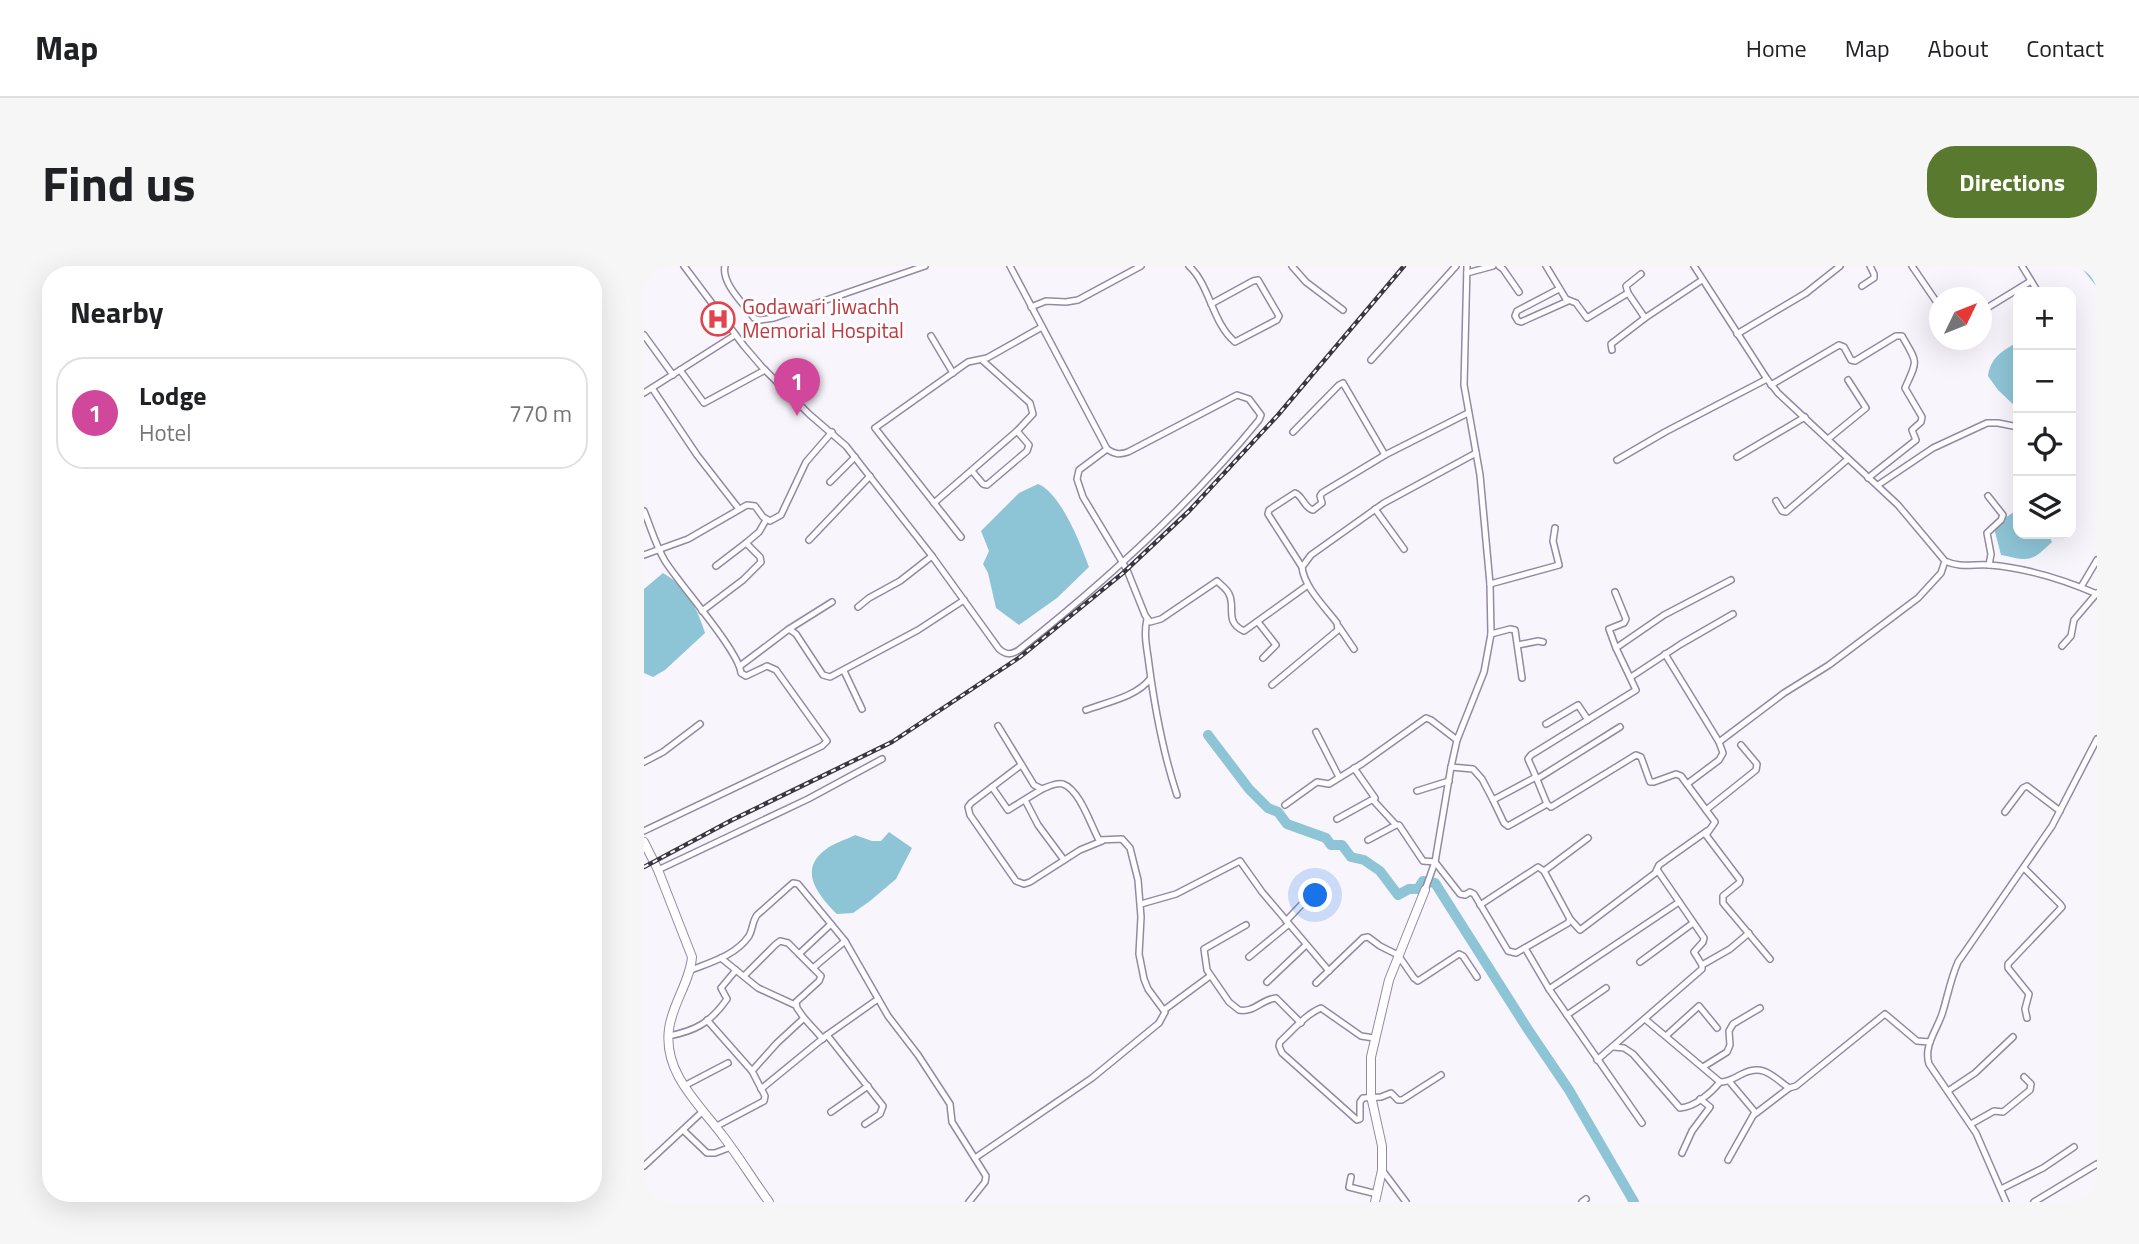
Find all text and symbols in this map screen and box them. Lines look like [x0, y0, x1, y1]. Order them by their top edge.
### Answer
text: Map [35, 23, 98, 73]
text: Home [1746, 30, 1807, 66]
text: Map [1845, 30, 1890, 66]
text: About [1928, 30, 1988, 66]
text: Contact [2026, 30, 2104, 66]
text: Find us [42, 145, 196, 220]
button: Directions [1927, 146, 2097, 218]
north arrow [1929, 287, 1992, 350]
map controls [2013, 287, 2076, 539]
button: + [2013, 287, 2076, 350]
text: Nearby [70, 289, 163, 335]
place label: Godawari Jiwachh Memorial Hospital [742, 290, 904, 346]
hospital icon: Godawari Jiwachh Memorial Hospital [699, 300, 737, 338]
button: − [2013, 350, 2076, 413]
pin: 1 [774, 358, 820, 416]
text: Lodge [139, 376, 207, 415]
text: 1 [89, 396, 101, 431]
text: 770 m [509, 396, 572, 431]
button: locate [2013, 413, 2076, 476]
text: Hotel [139, 415, 191, 450]
button: layers [2013, 476, 2076, 539]
your location [1298, 878, 1332, 912]

